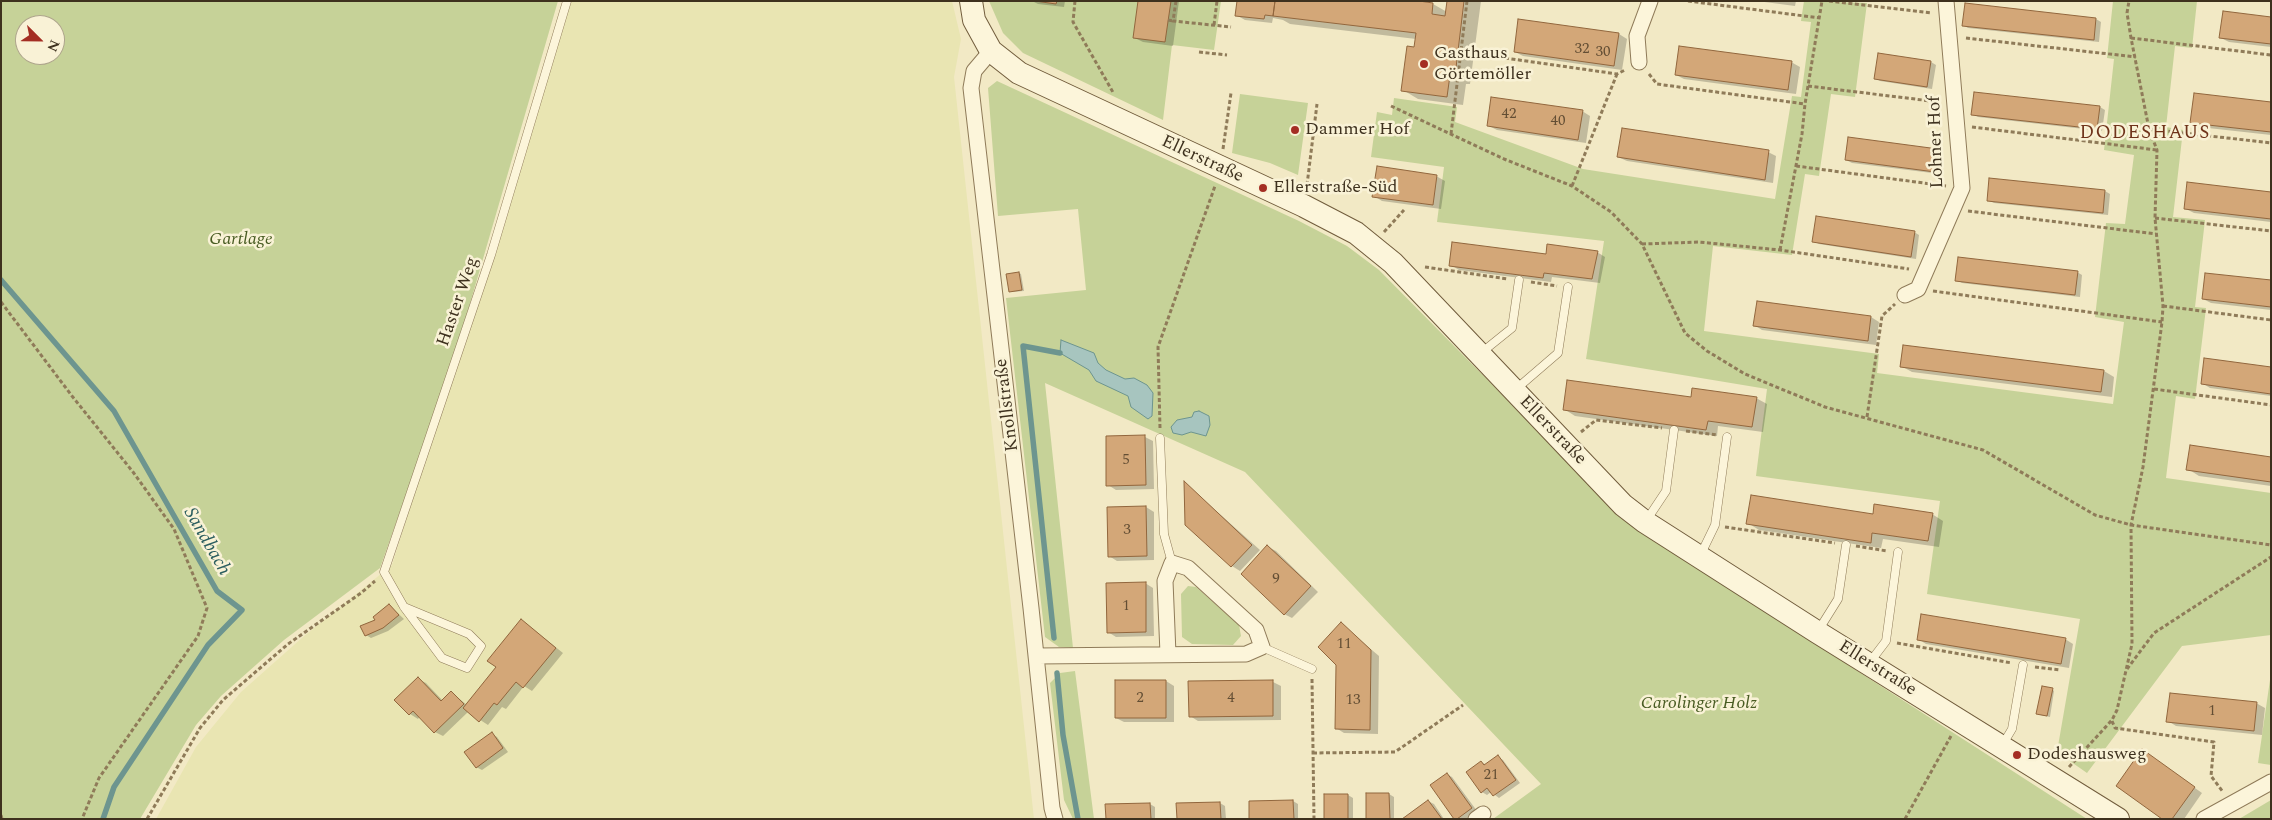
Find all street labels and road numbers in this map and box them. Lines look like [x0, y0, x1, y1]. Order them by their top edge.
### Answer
street label: Lohner Hof [1925, 95, 1949, 189]
street label: Ellerstraße [1158, 132, 1246, 188]
street label: Haster Weg [434, 254, 484, 350]
street label: Knollstraße [992, 357, 1024, 453]
street label: Ellerstraße [1514, 392, 1590, 470]
street label: Ellerstraße [1834, 637, 1920, 701]

